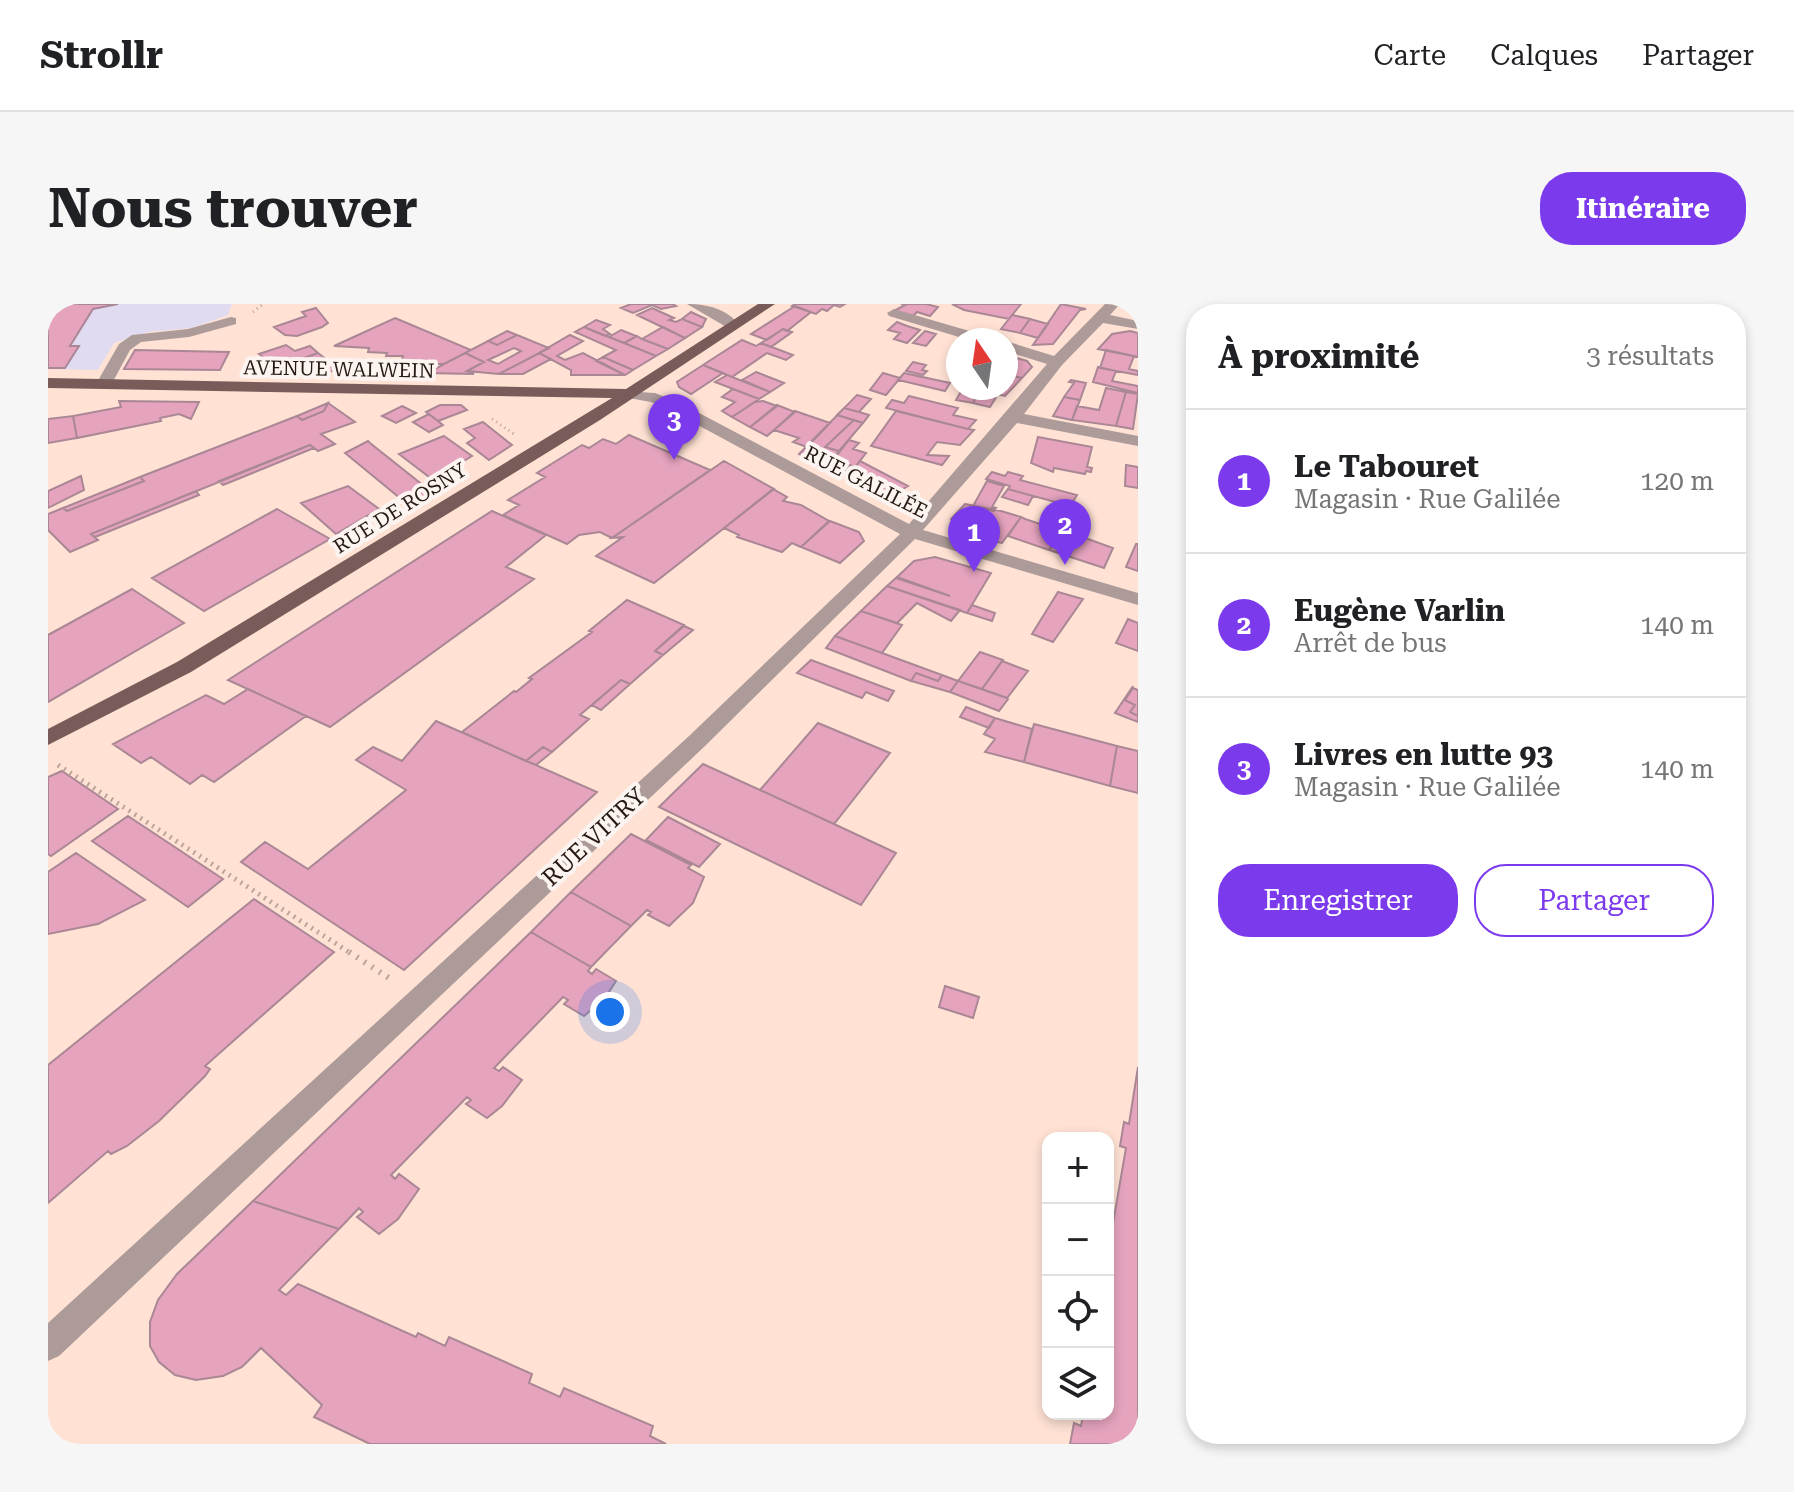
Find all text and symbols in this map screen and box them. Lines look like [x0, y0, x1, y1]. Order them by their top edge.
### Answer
text: Strollr [40, 33, 163, 77]
text: Carte [1374, 39, 1446, 72]
text: Calques [1490, 39, 1598, 72]
text: Partager [1642, 39, 1754, 72]
button: Itinéraire [1540, 172, 1746, 245]
text: Nous trouver [48, 175, 418, 241]
north arrow [946, 328, 1018, 400]
text: À proximité [1218, 336, 1419, 376]
text: 3 résultats [1586, 341, 1714, 371]
street label: AVENUE WALWEIN [243, 355, 435, 383]
pin: 3 [648, 394, 700, 460]
street label: RUE GALILÉE [800, 441, 932, 523]
text: Le Tabouret [1294, 449, 1479, 484]
street label: RUE DE ROSNY [329, 457, 471, 559]
text: 1 [1237, 466, 1251, 496]
text: 120 m [1640, 466, 1714, 496]
text: Magasin · Rue Galilée [1294, 484, 1561, 514]
pin: 2 [1039, 499, 1091, 565]
pin: 1 [948, 506, 1000, 572]
text: Eugène Varlin [1294, 593, 1505, 628]
text: 2 [1237, 610, 1251, 640]
text: 140 m [1640, 610, 1714, 640]
text: Arrêt de bus [1294, 628, 1447, 658]
text: Livres en lutte 93 [1294, 737, 1553, 772]
text: 3 [1237, 754, 1251, 784]
text: 140 m [1640, 754, 1714, 784]
text: Magasin · Rue Galilée [1294, 772, 1561, 802]
street label: RUE VITRY [537, 782, 652, 892]
button: Enregistrer [1218, 864, 1458, 937]
button: Partager [1474, 864, 1714, 937]
your location [590, 992, 630, 1032]
map controls [1042, 1132, 1114, 1420]
button: + [1042, 1132, 1114, 1204]
button: − [1042, 1204, 1114, 1276]
button: locate [1042, 1276, 1114, 1348]
button: layers [1042, 1348, 1114, 1420]

